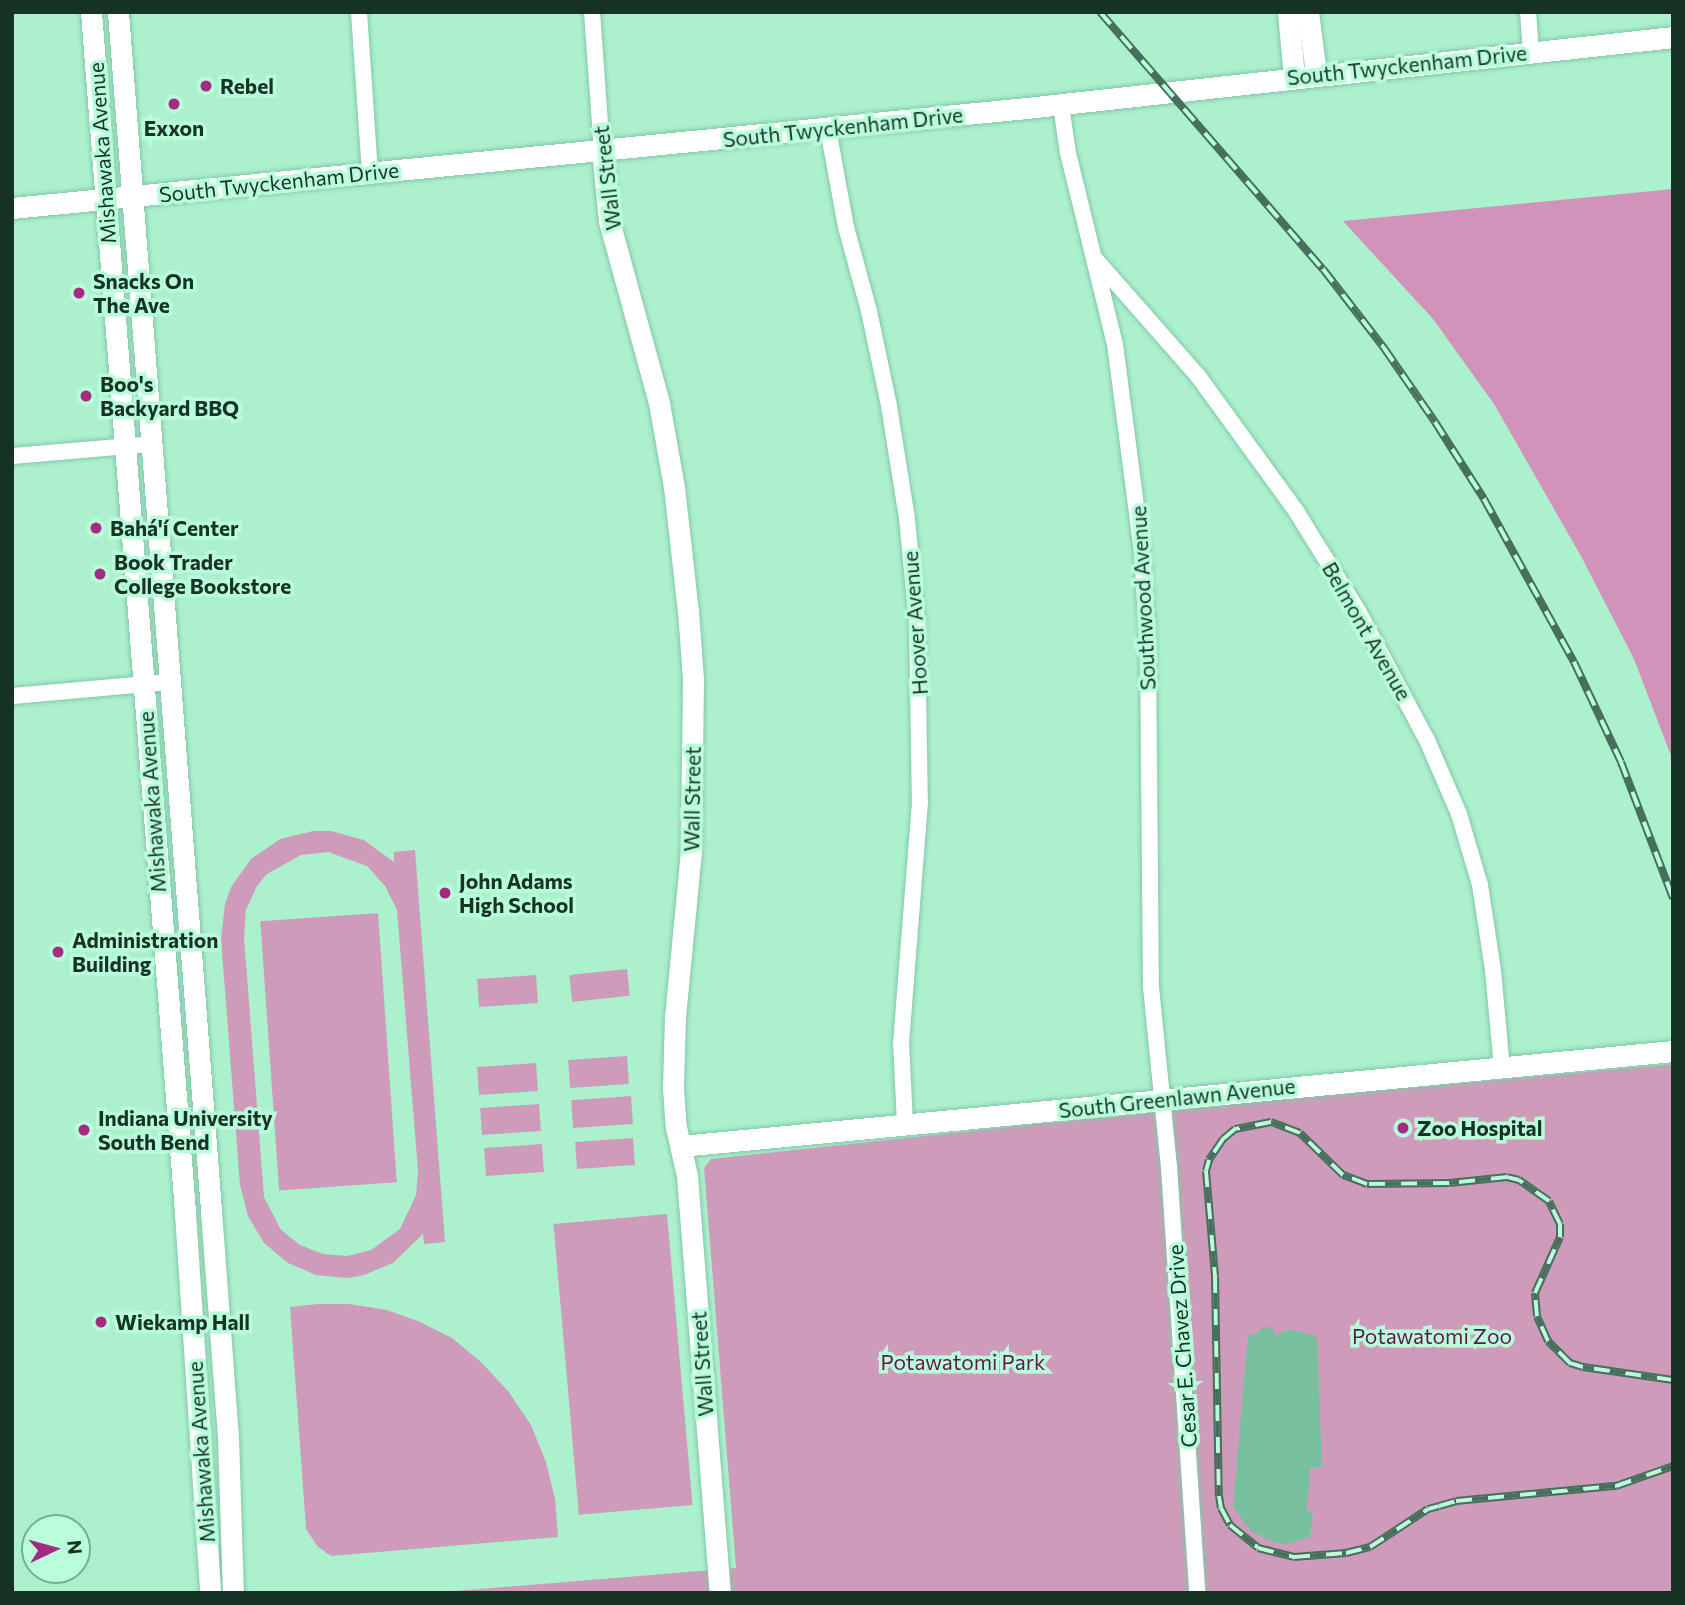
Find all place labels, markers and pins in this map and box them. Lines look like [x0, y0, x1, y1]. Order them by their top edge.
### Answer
place label: Rebel [220, 73, 274, 99]
marker: Rebel [198, 78, 214, 94]
marker: Exxon [166, 96, 182, 112]
place label: Exxon [144, 115, 204, 141]
place label: Snacks On The Ave [93, 268, 194, 318]
marker: Snacks On The Ave [71, 285, 87, 301]
place label: Boo's Backyard BBQ [100, 371, 239, 421]
marker: Boo's Backyard BBQ [78, 388, 94, 404]
place label: Bahá'í Center [110, 515, 239, 541]
marker: Bahá'í Center [88, 520, 104, 536]
place label: Book Trader College Bookstore [114, 549, 291, 599]
marker: Book Trader College Bookstore [92, 566, 108, 582]
place label: John Adams High School [459, 868, 574, 918]
marker: John Adams High School [437, 885, 453, 901]
place label: Administration Building [72, 927, 218, 977]
marker: Administration Building [50, 944, 66, 960]
place label: Indiana University South Bend [98, 1105, 273, 1155]
place label: Zoo Hospital [1417, 1115, 1542, 1141]
marker: Zoo Hospital [1395, 1120, 1411, 1136]
marker: Indiana University South Bend [76, 1122, 92, 1138]
place label: Wiekamp Hall [115, 1309, 250, 1335]
marker: Wiekamp Hall [93, 1314, 109, 1330]

